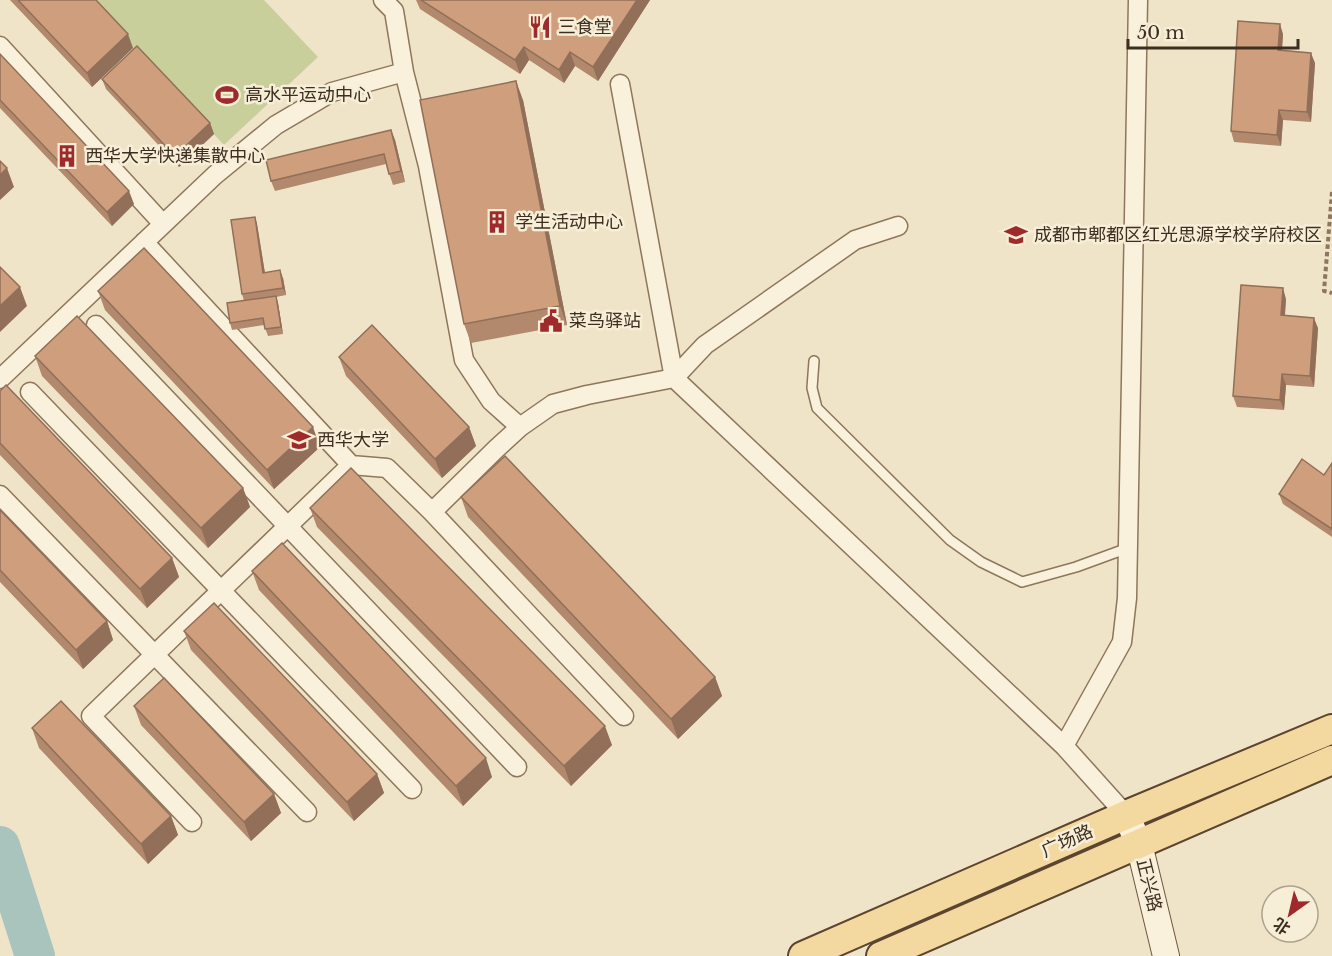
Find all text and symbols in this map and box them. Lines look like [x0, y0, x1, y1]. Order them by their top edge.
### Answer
scale bar [1128, 12, 1298, 50]
restaurant icon: 三食堂 [527, 14, 553, 40]
place label: 三食堂 [558, 16, 612, 38]
text: 50 m [1137, 22, 1185, 44]
sports icon: 高水平运动中心 [214, 82, 240, 108]
place label: 高水平运动中心 [245, 84, 371, 106]
building icon: 西华大学快递集散中心 [54, 143, 80, 169]
place label: 西华大学快递集散中心 [85, 145, 265, 167]
building icon: 学生活动中心 [484, 209, 510, 235]
place label: 学生活动中心 [515, 211, 623, 233]
school or university icon: 成都市郫都区红光思源学校学府校区 [1003, 222, 1029, 248]
place label: 成都市郫都区红光思源学校学府校区 [1034, 224, 1322, 246]
public building icon: 菜鸟驿站 [538, 308, 564, 334]
place label: 菜鸟驿站 [569, 310, 641, 332]
school or university icon: 西华大学 [286, 427, 312, 453]
place label: 西华大学 [317, 429, 389, 451]
street label: 广场路 [1038, 820, 1096, 862]
street label: 正兴路 [1132, 856, 1166, 914]
north arrow [1260, 884, 1320, 944]
text: 北 [1269, 914, 1294, 939]

